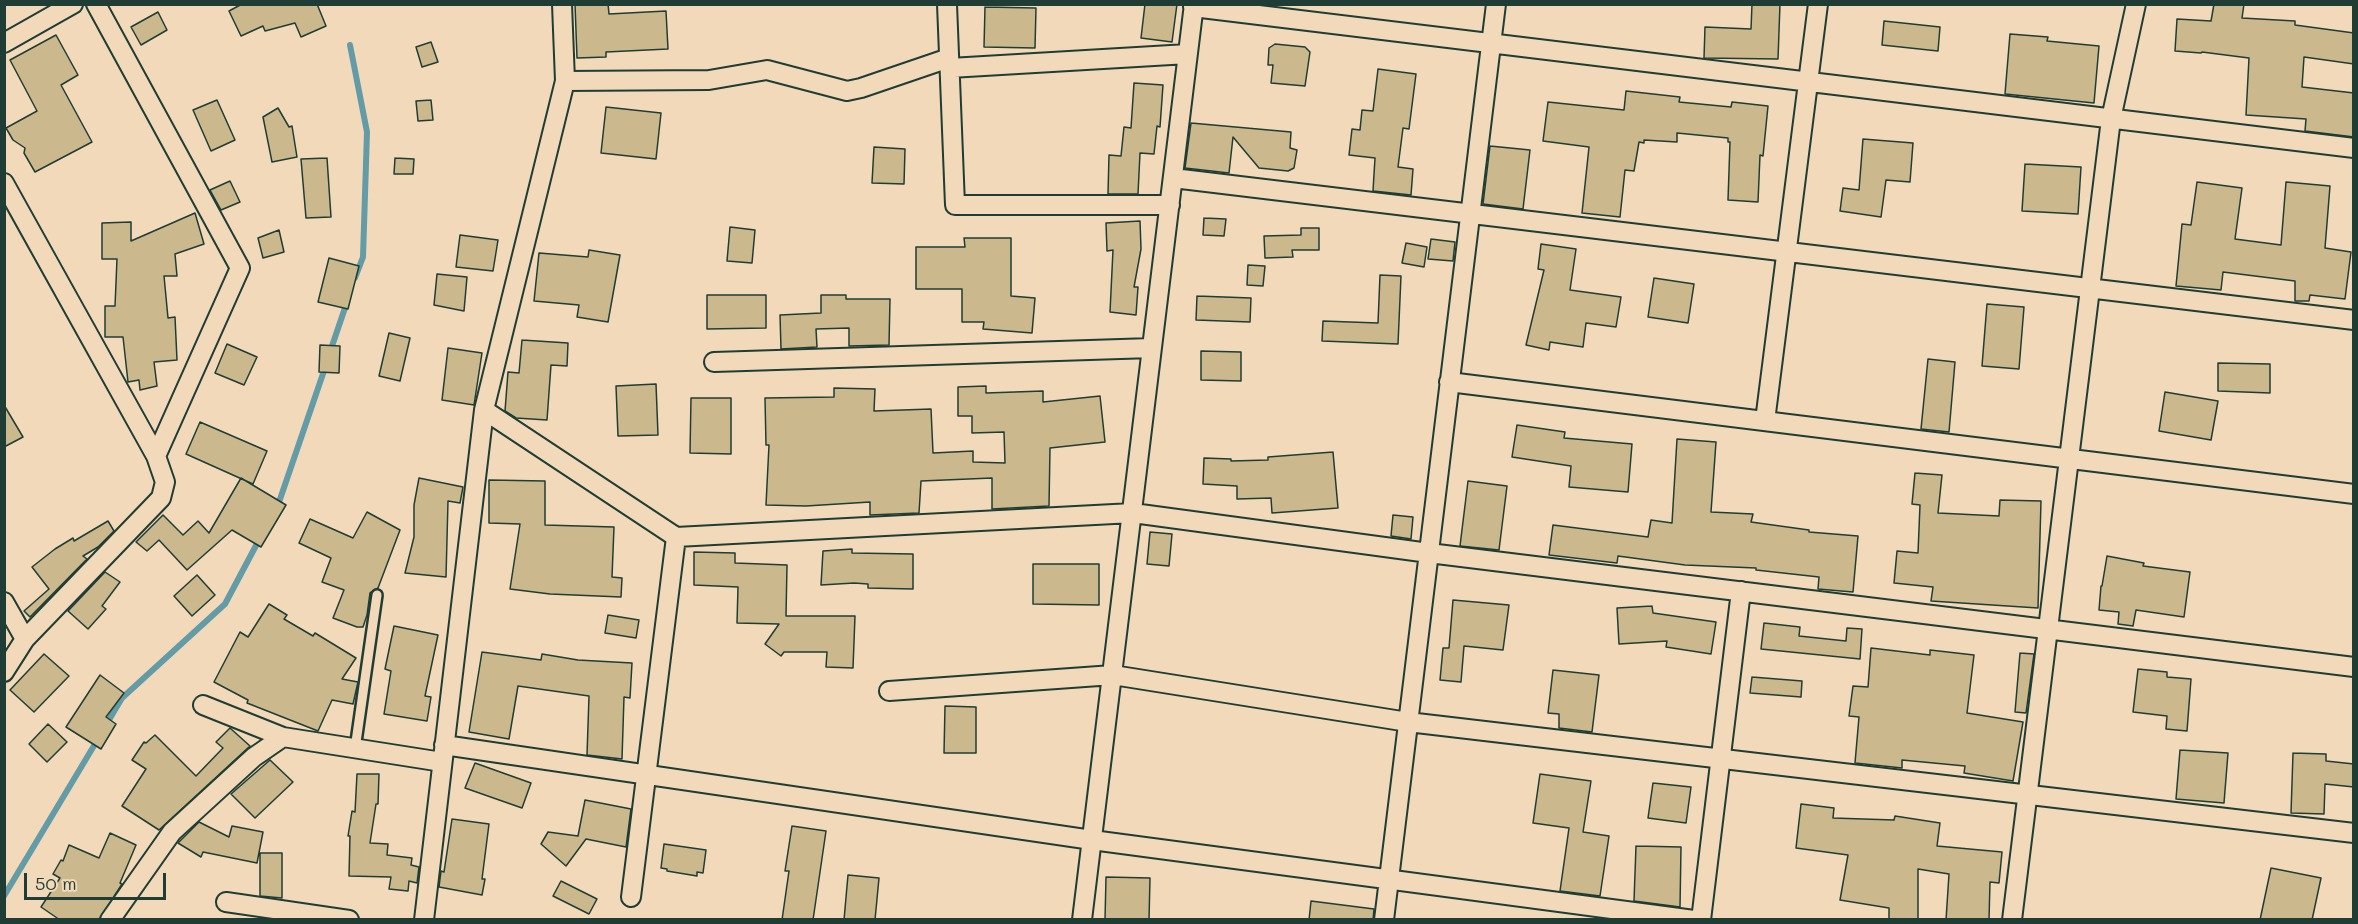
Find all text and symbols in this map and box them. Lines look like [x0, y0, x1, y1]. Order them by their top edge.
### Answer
scale bar [27, 861, 170, 899]
text: 50 m [35, 871, 77, 895]

